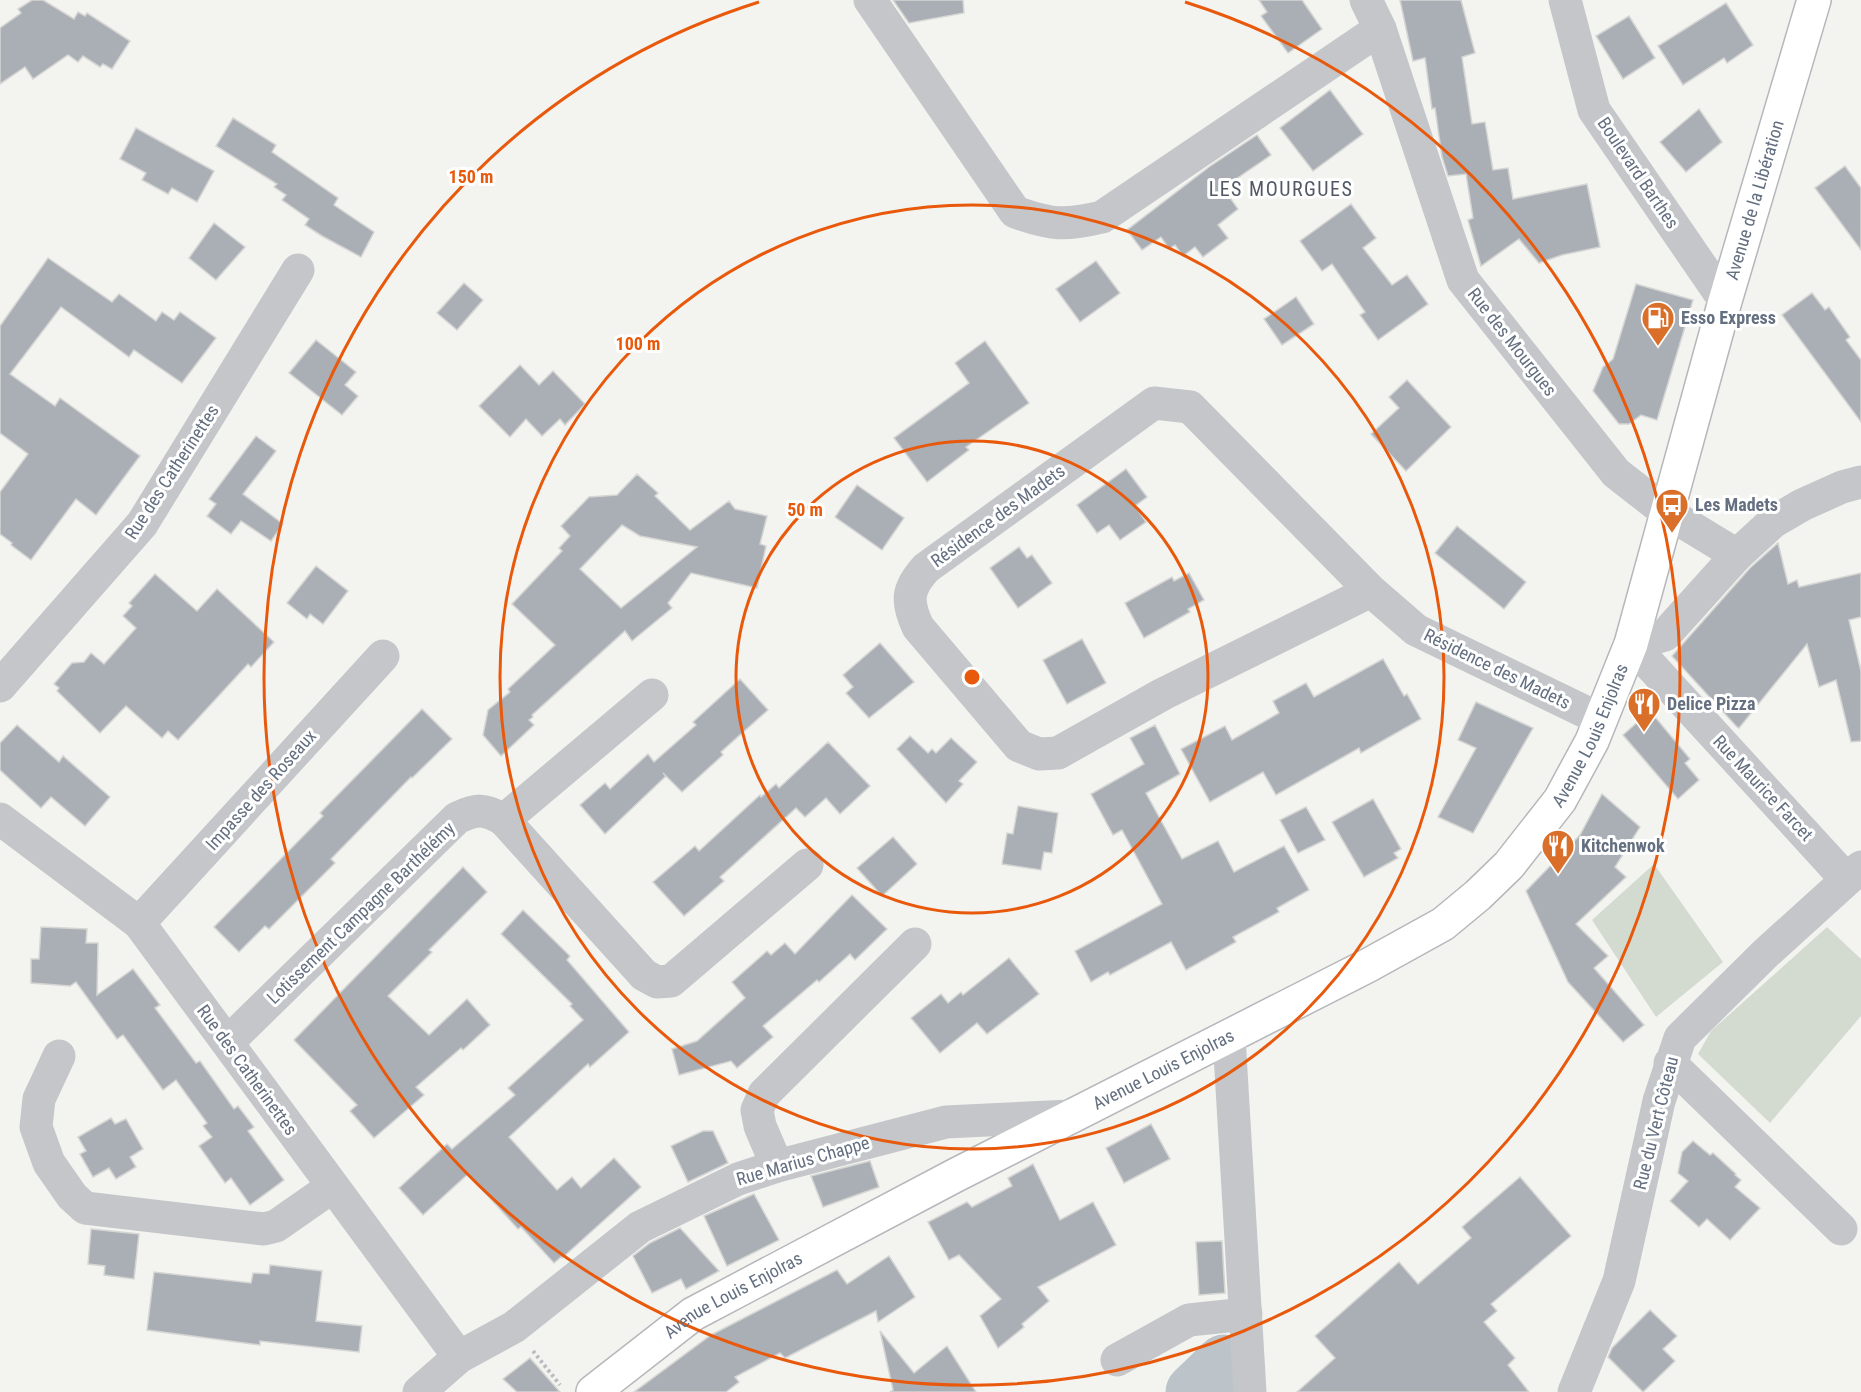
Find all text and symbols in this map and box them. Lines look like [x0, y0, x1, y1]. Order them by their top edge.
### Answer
street label: Boulevard Barthes [1593, 113, 1683, 232]
street label: Avenue de la Libération [1721, 118, 1788, 282]
text: 150 m [449, 166, 493, 187]
district label: LES MOURGUES [1209, 177, 1353, 201]
street label: Rue des Mourgues [1464, 283, 1561, 400]
fuel station icon: Esso Express [1640, 300, 1676, 347]
place label: Esso Express [1681, 307, 1776, 328]
text: 100 m [616, 333, 660, 354]
street label: Rue des Catherinettes [120, 401, 223, 543]
street label: Résidence des Madets [927, 460, 1069, 571]
bus stop icon: Les Madets [1654, 487, 1690, 534]
place label: Les Madets [1695, 494, 1778, 515]
text: 50 m [787, 499, 823, 520]
street label: Résidence des Madets [1421, 624, 1574, 713]
street label: Avenue Louis Enjolras [1547, 661, 1632, 811]
centre of rings [962, 667, 982, 687]
restaurant icon: Delice Pizza [1626, 686, 1662, 733]
place label: Delice Pizza [1667, 693, 1755, 714]
street label: Impasse des Roseaux [201, 725, 320, 854]
street label: Rue Maurice Farcet [1709, 731, 1818, 845]
street label: Lotissement Campagne Barthélémy [263, 817, 459, 1008]
restaurant icon: Kitchenwok [1540, 828, 1576, 875]
place label: Kitchenwok [1581, 835, 1665, 856]
street label: Rue des Catherinettes [193, 1000, 302, 1139]
street label: Avenue Louis Enjolras [1089, 1024, 1237, 1114]
street label: Rue du Vert Côteau [1629, 1054, 1682, 1192]
street label: Rue Marius Chappe [734, 1131, 872, 1190]
street label: Avenue Louis Enjolras [660, 1247, 806, 1343]

